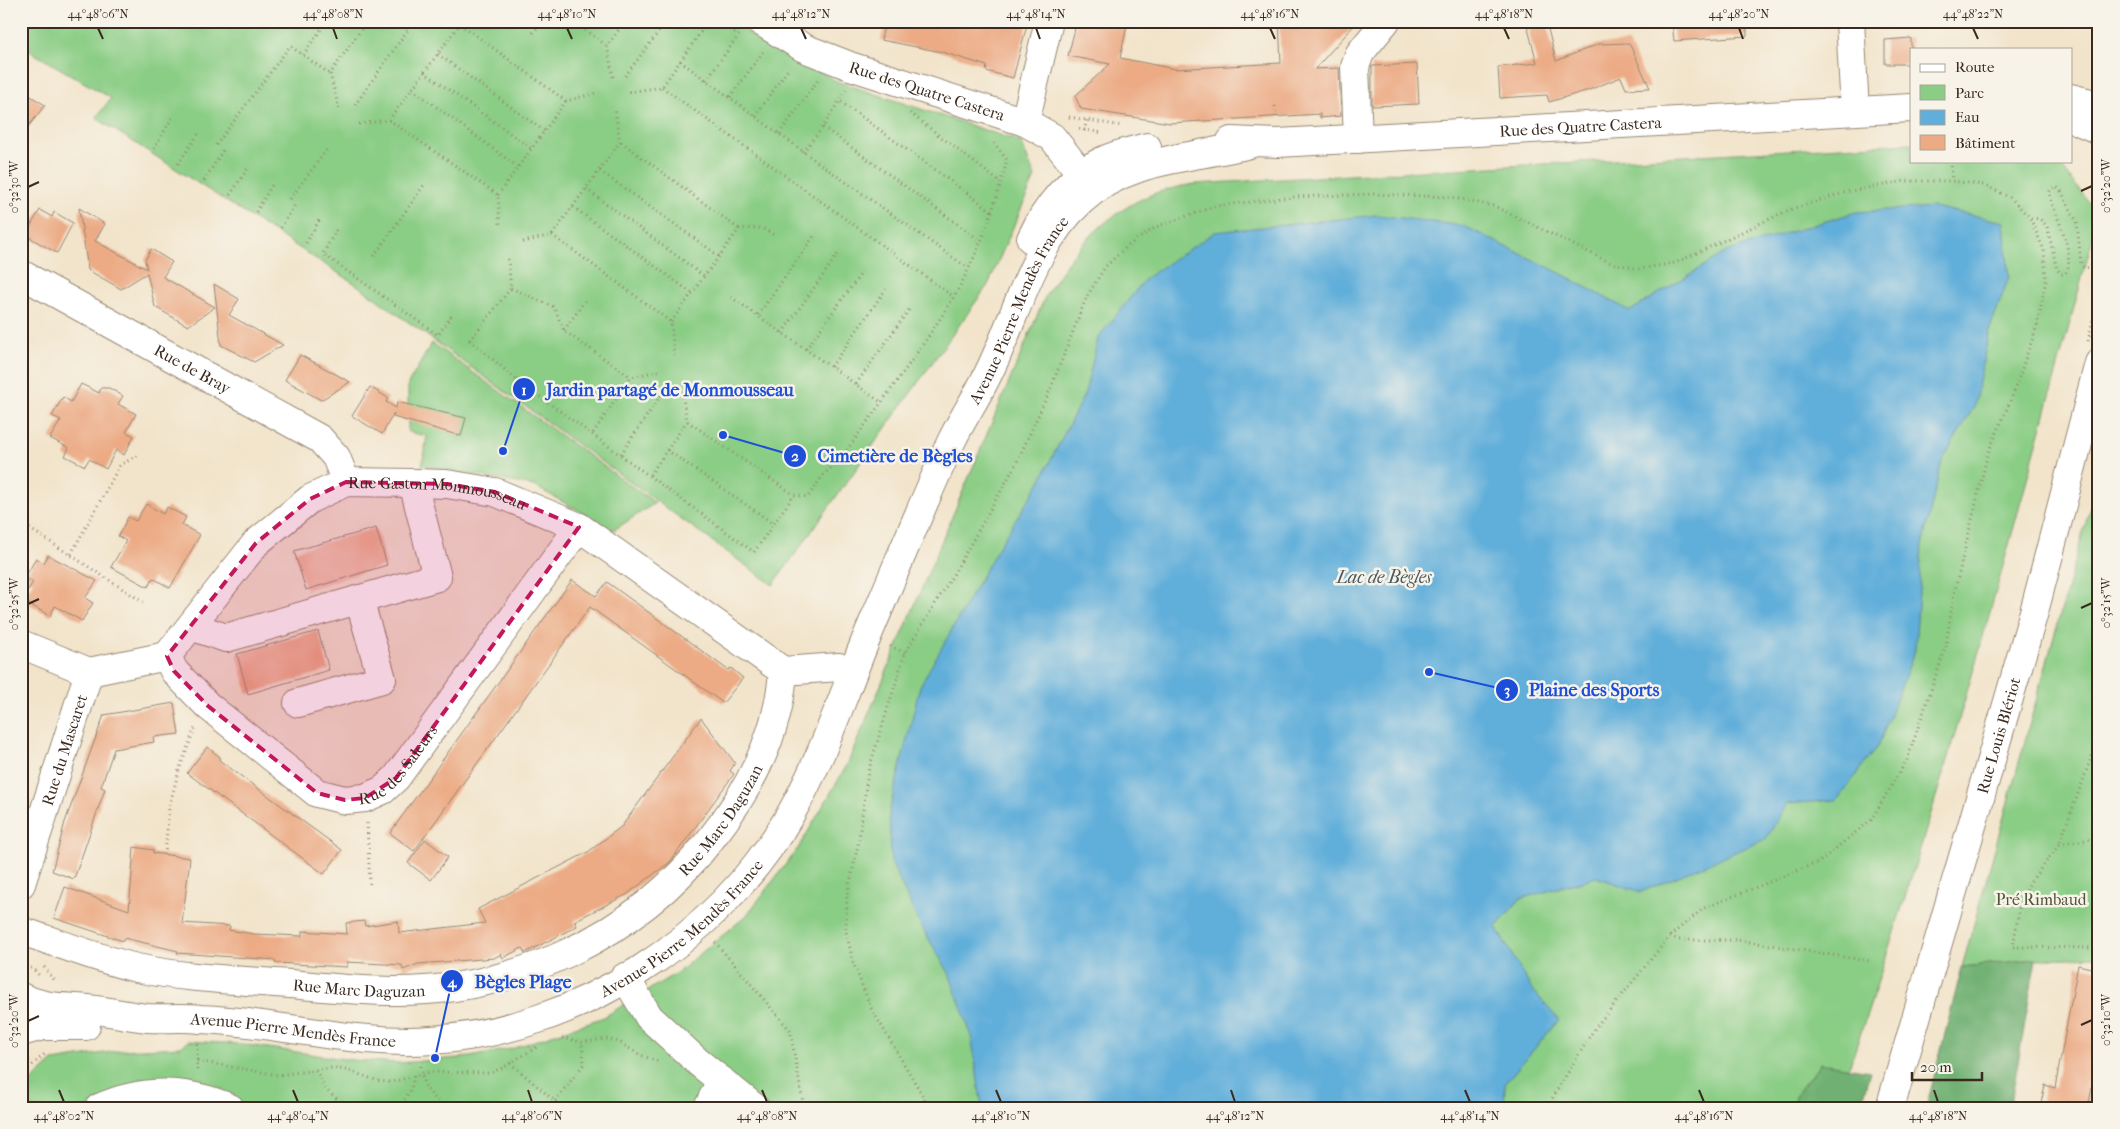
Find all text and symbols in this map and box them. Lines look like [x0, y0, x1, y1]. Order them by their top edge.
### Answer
text: 44°48'06"N [67, 7, 129, 21]
text: 44°48'08"N [303, 7, 363, 21]
text: 44°48'10"N [538, 7, 596, 21]
text: 44°48'12"N [772, 7, 830, 21]
text: 44°48'14"N [1006, 7, 1066, 21]
text: 44°48'16"N [1241, 7, 1299, 21]
text: 44°48'18"N [1475, 7, 1533, 21]
text: 44°48'20"N [1709, 7, 1769, 21]
text: 44°48'22"N [1943, 7, 2003, 21]
legend [1910, 48, 2072, 162]
street label: Rue des Quatre Castera [847, 57, 1008, 125]
text: Route [1955, 58, 1995, 76]
text: Parc [1955, 84, 1984, 102]
text: Eau [1955, 108, 1980, 126]
street label: Rue des Quatre Castera [1499, 113, 1663, 141]
text: Bâtiment [1955, 134, 2016, 152]
text: 0°32'20"W [2099, 158, 2113, 213]
text: 0°32'30"W [7, 159, 21, 213]
street label: Avenue Pierre Mendès France [964, 212, 1073, 408]
street label: Rue de Bray [151, 340, 234, 398]
callout: Jardin partagé de Monmousseau [512, 373, 804, 406]
text: Jardin partagé de Monmousseau [544, 380, 795, 401]
text: 1 [521, 381, 527, 399]
callout: Cimetière de Bègles [782, 440, 982, 473]
text: Cimetière de Bègles [817, 446, 973, 467]
text: 2 [791, 447, 799, 465]
street label: Rue Gaston Monmousseau [348, 473, 529, 514]
water label: Lac de Bègles [1334, 567, 1432, 588]
text: 0°32'25"W [7, 577, 21, 630]
text: 0°32'15"W [2099, 577, 2113, 628]
callout: Plaine des Sports [1494, 673, 1670, 706]
street label: Rue Louis Blériot [1973, 675, 2025, 796]
text: Plaine des Sports [1529, 680, 1660, 701]
text: 3 [1504, 681, 1510, 699]
street label: Rue du Mascaret [38, 692, 91, 808]
street label: Rue des Saleurs [358, 721, 442, 809]
street label: Rue Marc Daguzan [675, 761, 767, 880]
street label: Avenue Pierre Mendès France [596, 856, 767, 1002]
park label: Pré Rimbaud [1996, 890, 2087, 909]
callout: Bègles Plage [439, 965, 582, 998]
text: Bègles Plage [474, 972, 572, 993]
text: 4 [447, 973, 458, 991]
street label: Rue Marc Daguzan [292, 975, 426, 1001]
text: 0°32'20"W [7, 993, 21, 1048]
text: 0°32'10"W [2099, 993, 2113, 1046]
street label: Avenue Pierre Mendès France [189, 1009, 396, 1051]
scale bar [1912, 1049, 1982, 1081]
text: 20 m [1920, 1058, 1952, 1076]
text: 44°48'02"N [34, 1109, 94, 1123]
text: 44°48'04"N [267, 1109, 329, 1123]
text: 44°48'06"N [501, 1109, 563, 1123]
text: 44°48'08"N [737, 1109, 797, 1123]
text: 44°48'10"N [972, 1109, 1030, 1123]
text: 44°48'12"N [1206, 1109, 1264, 1123]
text: 44°48'14"N [1440, 1109, 1500, 1123]
text: 44°48'16"N [1675, 1109, 1733, 1123]
text: 44°48'18"N [1909, 1109, 1967, 1123]

